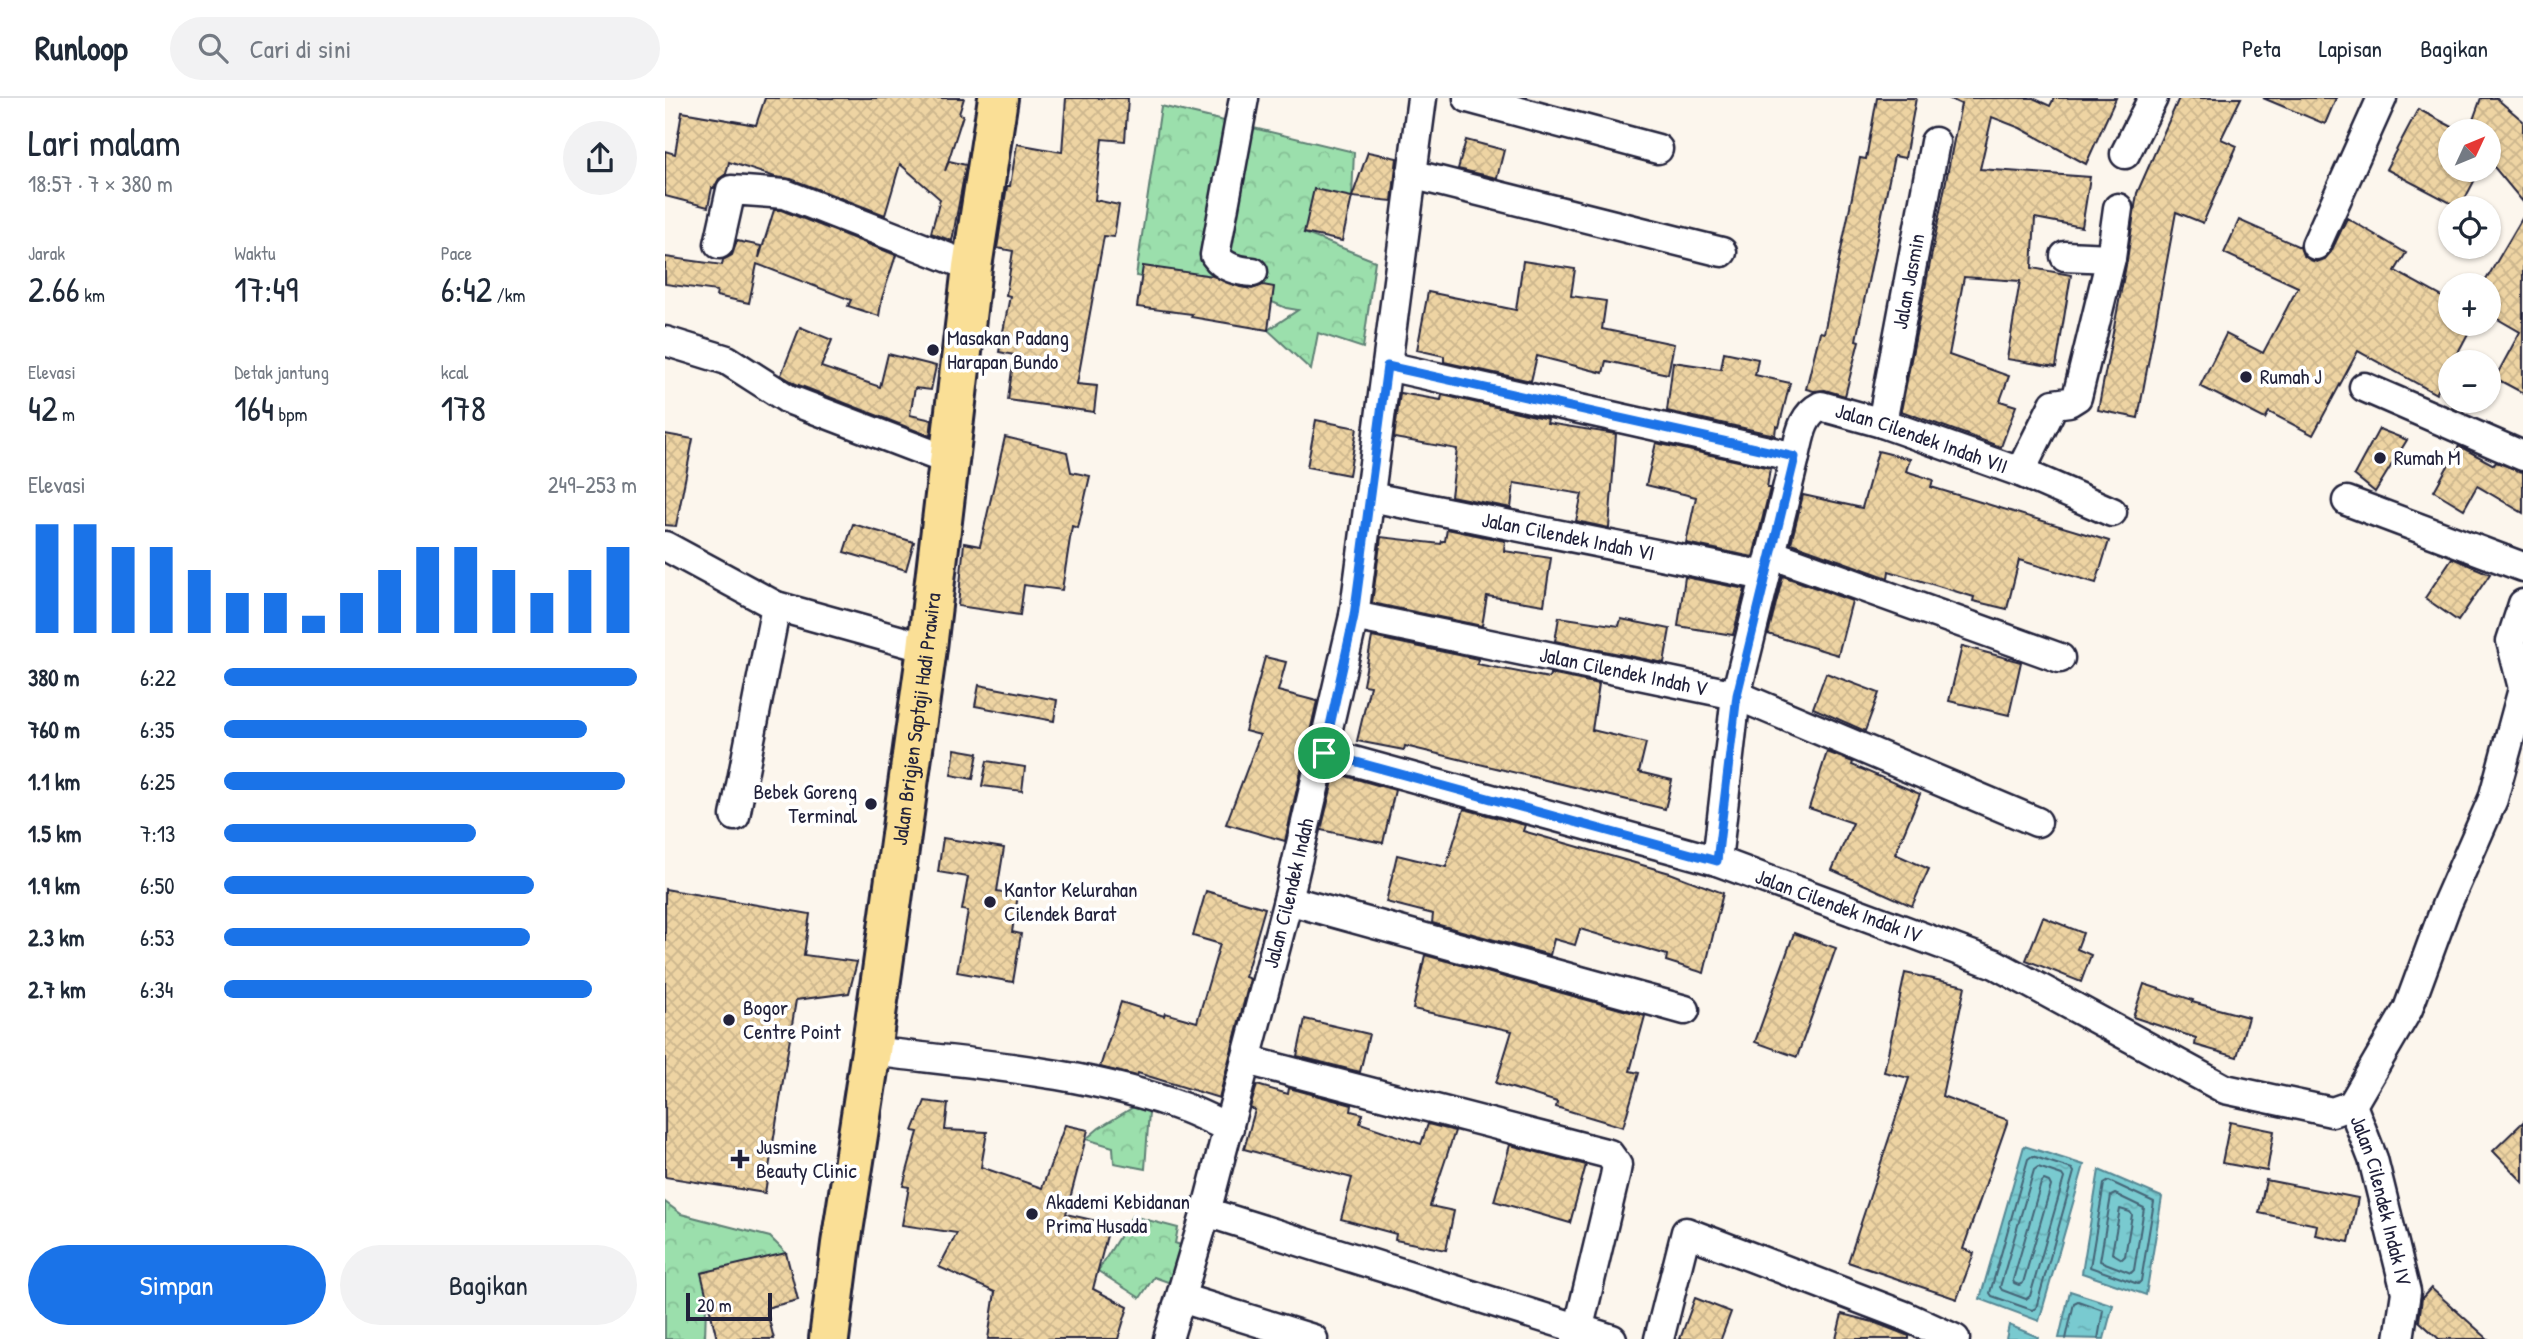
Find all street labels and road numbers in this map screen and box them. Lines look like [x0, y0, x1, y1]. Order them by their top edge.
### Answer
street label: Jalan Jasmin [1885, 231, 1931, 332]
street label: Jalan Cilendek Indah VII [1832, 396, 2012, 480]
street label: Jalan Cilendek Indah VI [1479, 505, 1657, 567]
street label: Jalan Brigjen Saptaji Hadi Prawira [885, 591, 947, 847]
street label: Jalan Cilendek Indah V [1537, 640, 1710, 703]
street label: Jalan Cilendek Indah [1256, 815, 1321, 971]
street label: Jalan Cilendek Indak IV [1751, 861, 1926, 950]
street label: Jalan Cilendek Indak IV [2343, 1111, 2419, 1288]

